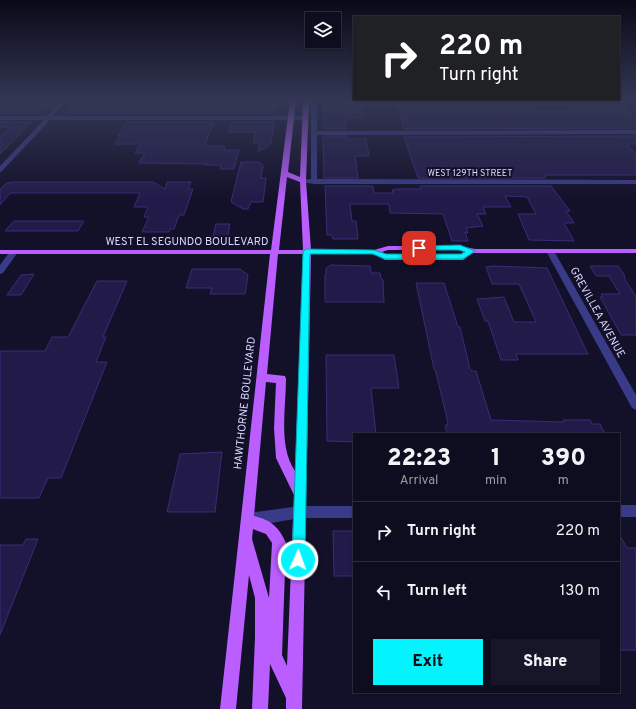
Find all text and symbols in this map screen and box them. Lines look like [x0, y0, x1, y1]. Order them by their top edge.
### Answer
map controls [305, 12, 341, 48]
button: layers [305, 12, 341, 48]
text: 220 m [439, 29, 523, 65]
icon: right [373, 32, 425, 84]
text: Turn right [439, 64, 519, 87]
street label: WEST 129TH STREET [428, 168, 512, 179]
pin [402, 231, 436, 265]
street label: WEST EL SEGUNDO BOULEVARD [105, 235, 269, 249]
icon: arrive [408, 237, 430, 259]
street label: GREVILLEA AVENUE [566, 265, 628, 360]
street label: HAWTHORNE BOULEVARD [231, 336, 259, 470]
text: 22:23 [387, 444, 451, 474]
text: 1 [491, 444, 501, 474]
text: 390 [541, 444, 586, 474]
text: Arrival [400, 473, 438, 489]
text: min [485, 473, 507, 489]
text: m [558, 473, 569, 489]
icon: right [373, 521, 395, 543]
text: Turn right [407, 522, 476, 541]
text: 220 m [556, 522, 600, 541]
position arrow [277, 539, 319, 581]
icon: left [373, 581, 395, 603]
text: Turn left [407, 582, 467, 601]
text: 130 m [560, 582, 600, 601]
button: Exit [373, 639, 483, 685]
button: Share [491, 639, 600, 685]

